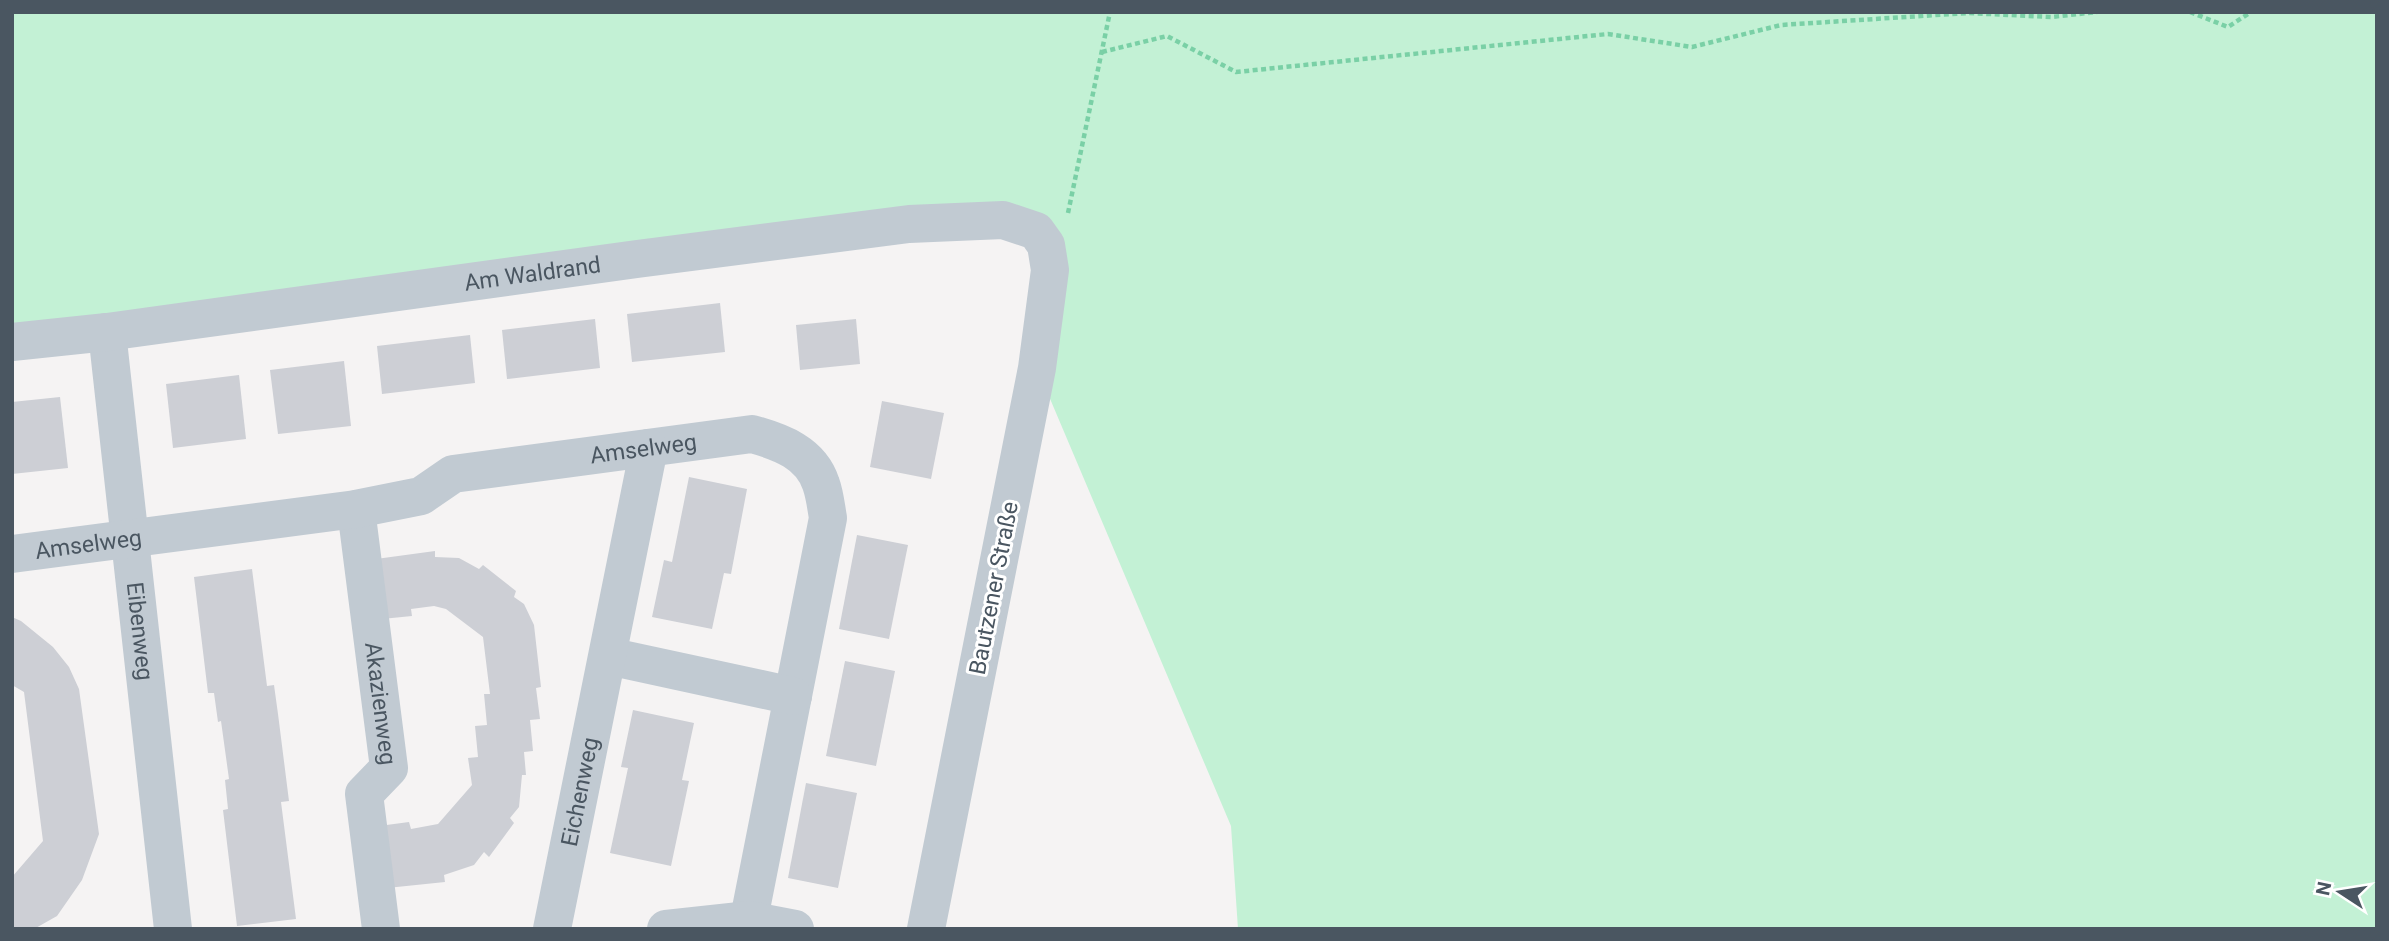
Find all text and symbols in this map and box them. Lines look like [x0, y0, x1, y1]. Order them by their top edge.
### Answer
street label: Am Waldrand [462, 251, 602, 296]
street label: Amselweg [588, 428, 698, 469]
street label: Bautzener Straße [964, 499, 1024, 677]
street label: Amselweg [33, 524, 143, 564]
street label: Eibenweg [121, 581, 159, 682]
street label: Akazienweg [360, 640, 402, 766]
street label: Eichenweg [555, 735, 604, 849]
north arrow [2305, 857, 2375, 927]
text: N [2311, 880, 2337, 898]

